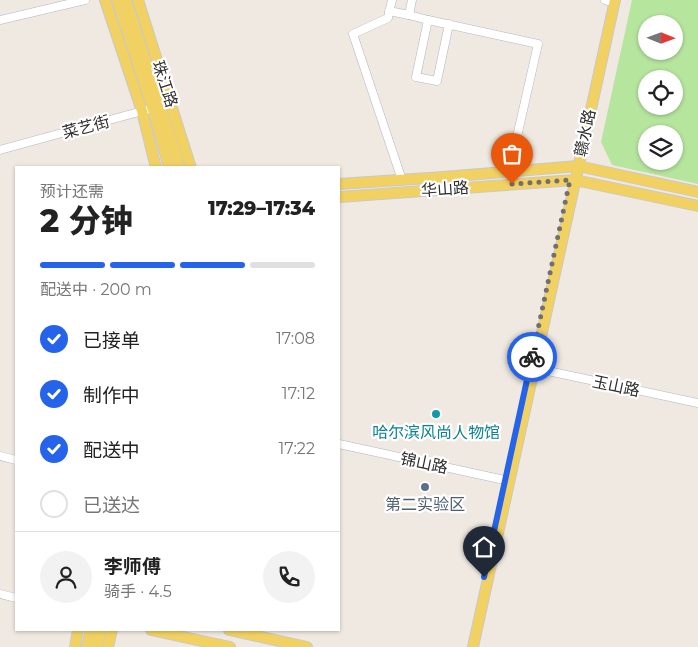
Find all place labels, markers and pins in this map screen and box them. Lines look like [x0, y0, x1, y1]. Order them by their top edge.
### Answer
pin [491, 133, 533, 184]
marker: 哈尔滨风尚人物馆 [430, 408, 442, 420]
place label: 哈尔滨风尚人物馆 [372, 423, 500, 442]
marker: 第二实验区 [419, 481, 431, 493]
place label: 第二实验区 [385, 495, 465, 514]
pin [463, 526, 505, 577]

